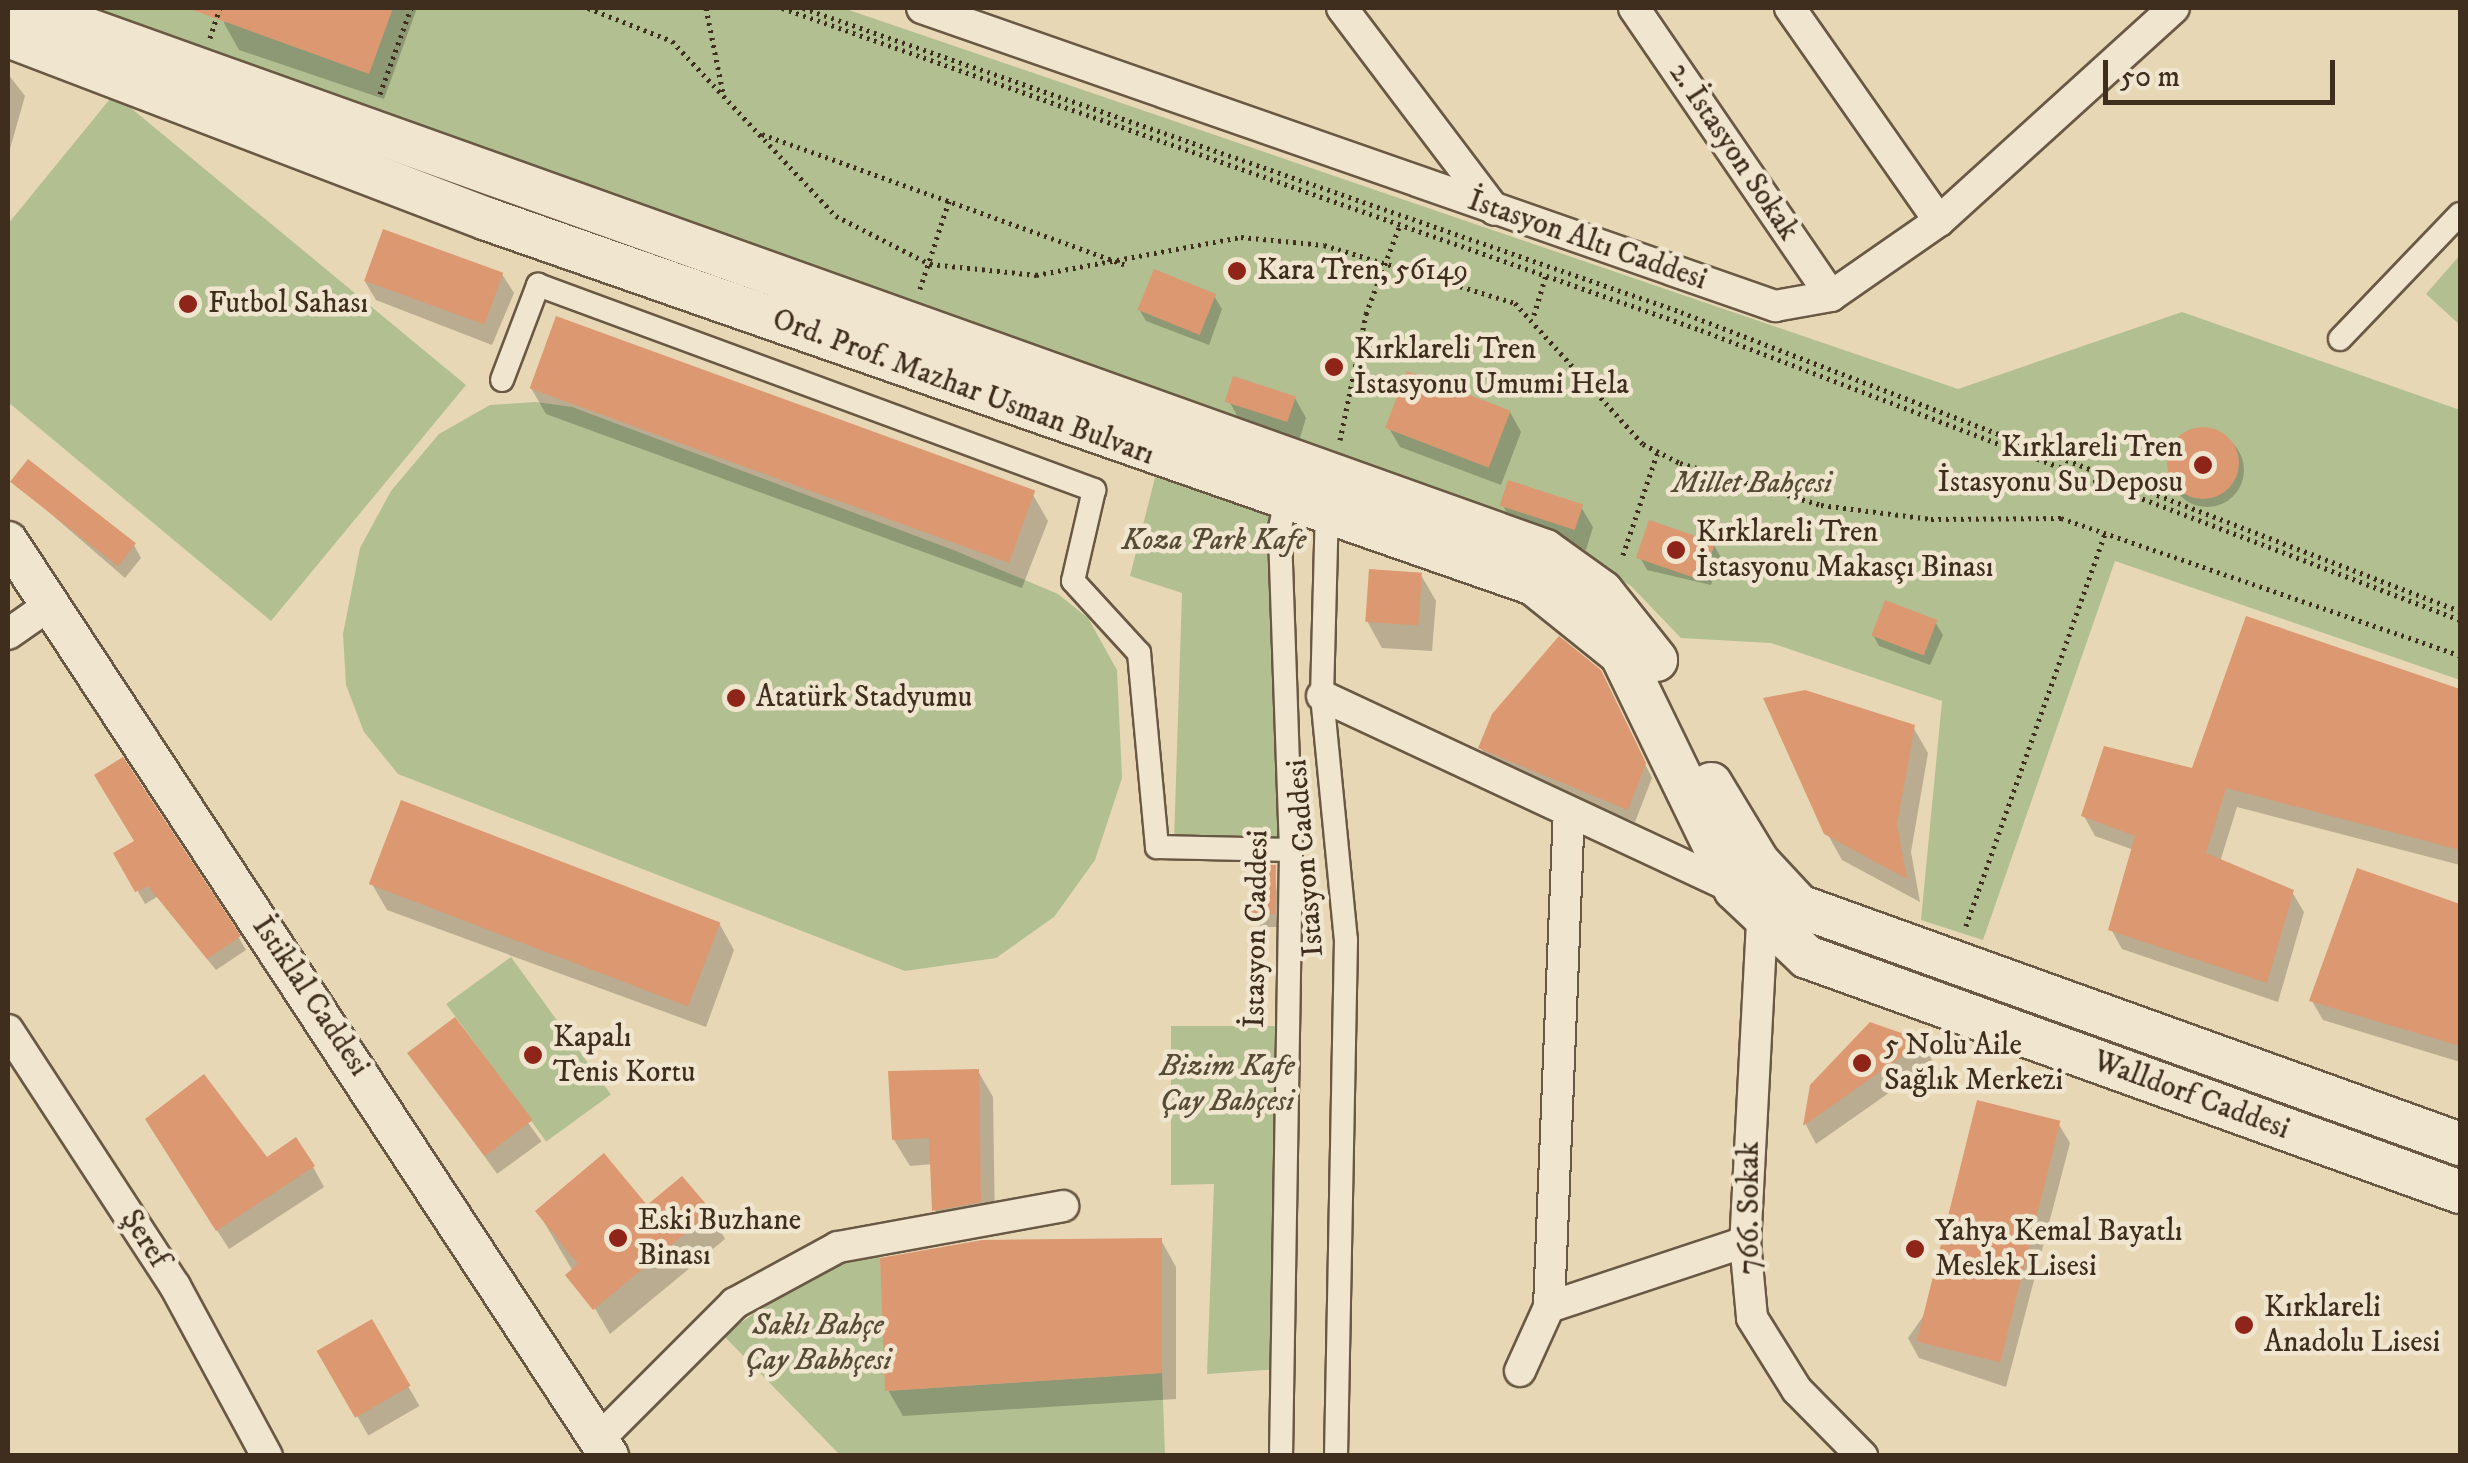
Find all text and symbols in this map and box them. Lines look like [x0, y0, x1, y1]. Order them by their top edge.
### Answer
scale bar [2108, 40, 2340, 102]
street label: 2. İstasyon Sokak [1660, 56, 1806, 248]
text: 50 m [2120, 59, 2180, 96]
street label: İstasyon Altı Caddesi [1463, 183, 1711, 299]
place label: Kara Tren, 56149 [1257, 253, 1468, 289]
marker: Kara Tren, 56149 [1226, 260, 1248, 282]
place label: Futbol Sahası [208, 286, 368, 322]
marker: Futbol Sahası [177, 293, 199, 315]
street label: Ord. Prof. Mazhar Usman Bulvarı [767, 302, 1159, 474]
place label: Kırklareli Tren İstasyonu Umumi Hela [1354, 332, 1629, 402]
marker: Kırklareli Tren İstasyonu Umumi Hela [1323, 356, 1345, 378]
place label: Kırklareli Tren İstasyonu Su Deposu [1938, 430, 2183, 500]
marker: Kırklareli Tren İstasyonu Su Deposu [2192, 454, 2214, 476]
park label: Millet Bahçesi [1672, 466, 1832, 502]
place label: Kırklareli Tren İstasyonu Makasçı Binası [1696, 515, 1994, 586]
park label: Koza Park Kafe [1122, 523, 1306, 559]
marker: Kırklareli Tren İstasyonu Makasçı Binası [1665, 539, 1687, 561]
place label: Atatürk Stadyumu [756, 680, 972, 716]
marker: Atatürk Stadyumu [725, 687, 747, 709]
street label: Istasyon Caddesi [1279, 758, 1333, 958]
street label: İstasyon Caddesi [1237, 830, 1277, 1028]
street label: İstiklal Caddesi [243, 910, 377, 1084]
place label: Kapalı Tenis Kortu [553, 1020, 695, 1090]
place label: 5 Nolu Aile Sağlık Merkezi [1884, 1028, 2063, 1098]
marker: Kapalı Tenis Kortu [522, 1044, 544, 1066]
street label: Walldorf Caddesi [2088, 1044, 2294, 1148]
park label: Bizim Kafe Çay Bahçesi [1159, 1049, 1295, 1120]
marker: 5 Nolu Aile Sağlık Merkezi [1849, 1050, 1875, 1076]
street label: 766. Sokak [1732, 1141, 1768, 1275]
street label: Şeref [112, 1203, 176, 1275]
place label: Eski Buzhane Binası [638, 1203, 801, 1274]
place label: Yahya Kemal Bayatlı Meslek Lisesi [1935, 1214, 2182, 1284]
marker: Eski Buzhane Binası [607, 1227, 629, 1249]
marker: Yahya Kemal Bayatlı Meslek Lisesi [1904, 1238, 1926, 1260]
place label: Kırklareli Anadolu Lisesi [2264, 1290, 2440, 1360]
park label: Saklı Bahçe Çay Babhçesi [745, 1308, 891, 1378]
marker: Kırklareli Anadolu Lisesi [2233, 1314, 2255, 1336]

